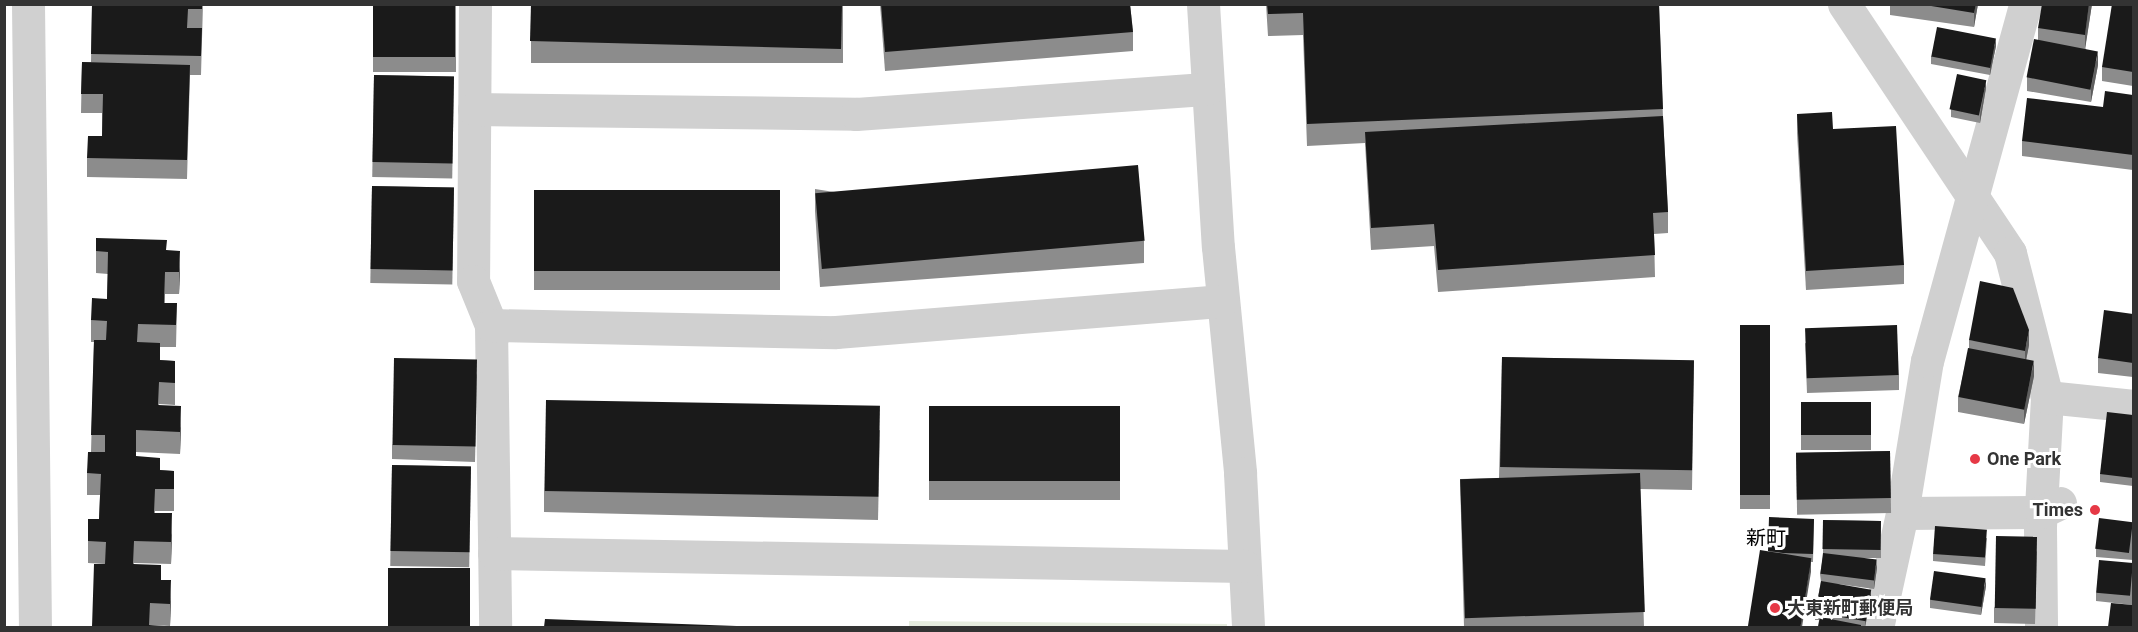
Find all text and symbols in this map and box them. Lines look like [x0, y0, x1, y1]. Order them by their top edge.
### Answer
place label: One Park [1987, 448, 2061, 470]
marker: One Park [1968, 452, 1982, 466]
place label: Times [2033, 499, 2083, 521]
marker: Times [2088, 503, 2102, 517]
district label: 新町 [1746, 526, 1786, 550]
place label: 大東新町郵便局 [1787, 597, 1913, 619]
marker: 大東新町郵便局 [1768, 601, 1782, 615]

